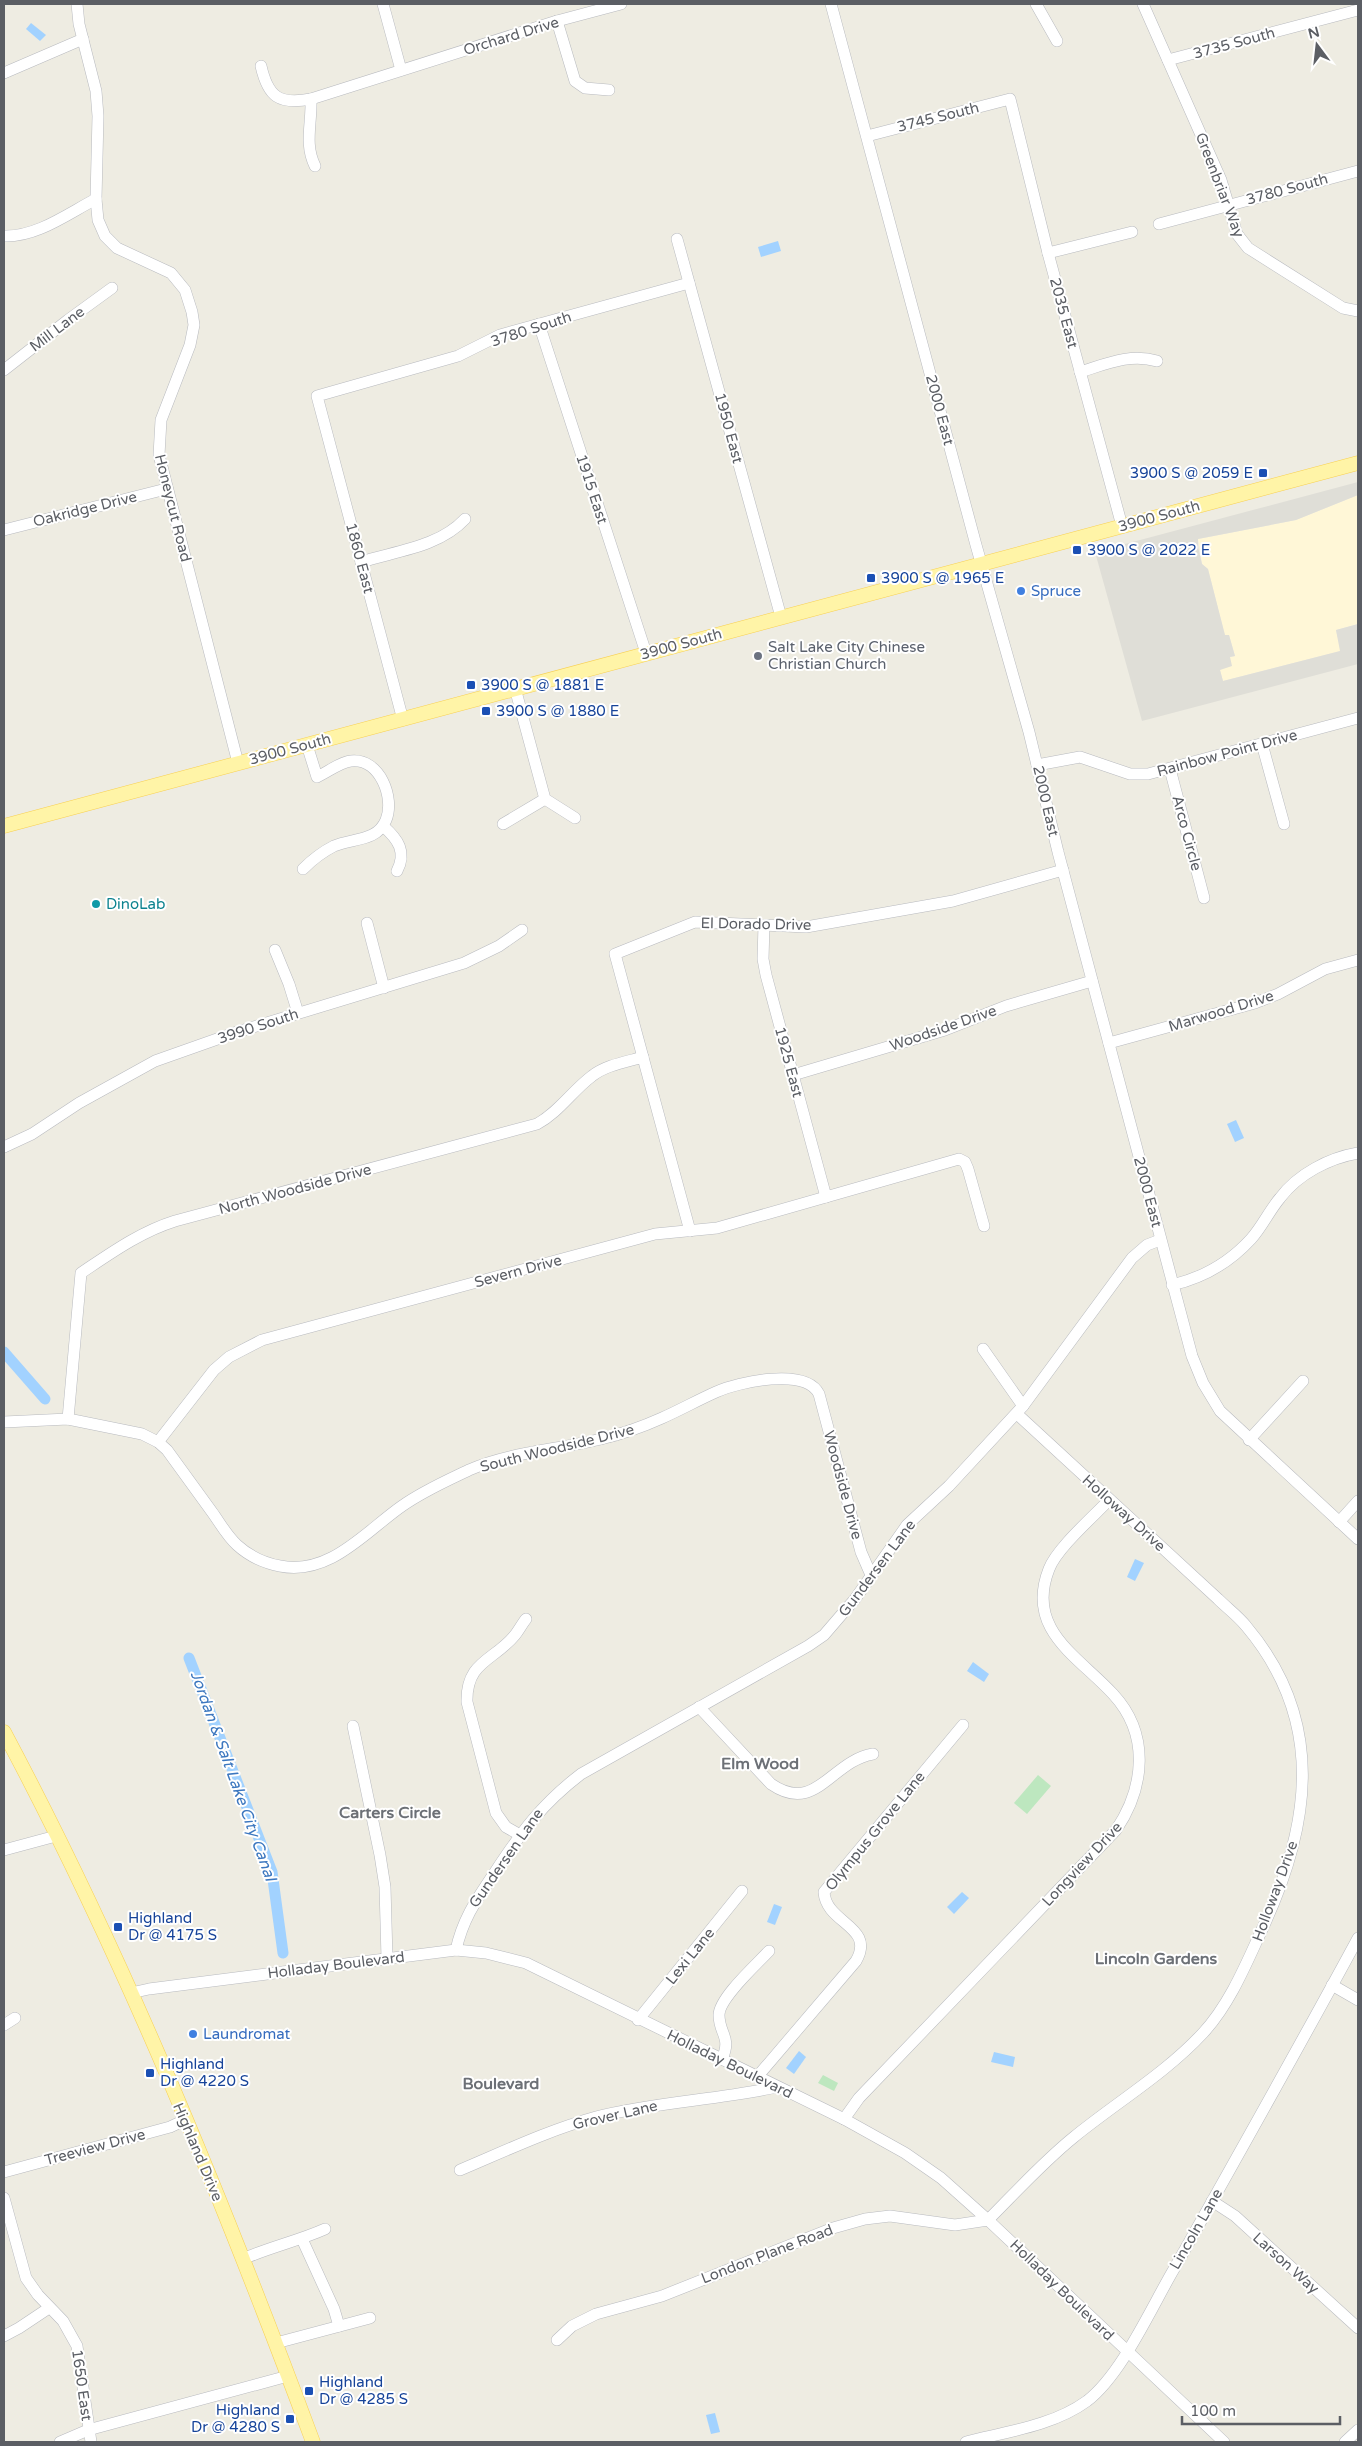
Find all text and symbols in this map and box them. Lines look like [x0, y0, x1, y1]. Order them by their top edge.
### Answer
street label: Orchard Drive [461, 13, 561, 59]
north arrow [1292, 20, 1342, 70]
street label: 3735 South [1191, 23, 1277, 63]
text: N [1306, 23, 1321, 43]
street label: 3745 South [895, 98, 981, 136]
street label: Greenbriar Way [1192, 130, 1248, 240]
street label: 3780 South [1244, 169, 1330, 209]
street label: 2035 East [1046, 276, 1082, 351]
street label: Mill Lane [26, 303, 88, 355]
street label: 3780 South [488, 307, 574, 351]
street label: 2000 East [922, 373, 958, 448]
street label: 1950 East [711, 391, 747, 466]
street label: Honeycut Road [151, 452, 195, 564]
street label: 1915 East [572, 452, 612, 526]
place label: 3900 S @ 2059 E [1130, 464, 1253, 482]
marker: 3900 S @ 2059 E [1257, 467, 1269, 479]
street label: Oakridge Drive [31, 487, 139, 531]
street label: 3900 South [1116, 496, 1202, 536]
street label: 1860 East [342, 521, 378, 596]
place label: 3900 S @ 2022 E [1087, 541, 1210, 559]
marker: 3900 S @ 2022 E [1071, 544, 1083, 556]
place label: 3900 S @ 1965 E [881, 569, 1004, 587]
marker: 3900 S @ 1965 E [865, 572, 877, 584]
place label: Spruce [1031, 582, 1081, 600]
marker: Spruce [1015, 585, 1027, 597]
street label: 3900 South [638, 624, 724, 664]
place label: Salt Lake City Chinese Christian Church [768, 638, 925, 673]
marker: Salt Lake City Chinese Christian Church [752, 650, 764, 662]
place label: 3900 S @ 1881 E [481, 676, 604, 694]
marker: 3900 S @ 1881 E [465, 679, 477, 691]
place label: 3900 S @ 1880 E [496, 702, 619, 720]
marker: 3900 S @ 1880 E [480, 705, 492, 717]
street label: Rainbow Point Drive [1155, 726, 1299, 780]
street label: 3900 South [247, 729, 333, 769]
street label: 2000 East [1029, 764, 1063, 839]
street label: Arco Circle [1168, 793, 1206, 873]
place label: DinoLab [106, 895, 165, 913]
marker: DinoLab [90, 898, 102, 910]
street label: El Dorado Drive [700, 914, 812, 934]
street label: Marwood Drive [1166, 986, 1276, 1036]
street label: Woodside Drive [887, 1001, 999, 1055]
street label: 3990 South [215, 1004, 301, 1048]
street label: 1925 East [771, 1025, 807, 1100]
street label: 2000 East [1130, 1155, 1166, 1230]
street label: North Woodside Drive [217, 1160, 373, 1218]
street label: Severn Drive [472, 1251, 564, 1291]
street label: South Woodside Drive [478, 1420, 636, 1476]
street label: Woodside Drive [820, 1429, 866, 1541]
street label: Holloway Drive [1079, 1471, 1169, 1555]
street label: Gundersen Lane [835, 1516, 919, 1620]
water label: Jordan & Salt Lake City Canal [186, 1668, 281, 1886]
district label: Elm Wood [721, 1754, 799, 1774]
street label: Olympus Grove Lane [821, 1768, 929, 1894]
district label: Carters Circle [339, 1803, 441, 1823]
street label: Gundersen Lane [465, 1805, 547, 1911]
street label: Longview Drive [1038, 1818, 1126, 1910]
street label: Holloway Drive [1248, 1838, 1302, 1944]
place label: Highland Dr @ 4175 S [128, 1909, 217, 1944]
marker: Highland Dr @ 4175 S [112, 1921, 124, 1933]
street label: Lexi Lane [662, 1924, 718, 1988]
street label: Holladay Boulevard [266, 1948, 406, 1982]
district label: Lincoln Gardens [1095, 1949, 1218, 1969]
place label: Laundromat [203, 2025, 290, 2043]
street label: Holladay Boulevard [664, 2026, 796, 2102]
marker: Laundromat [187, 2028, 199, 2040]
place label: Highland Dr @ 4220 S [160, 2055, 249, 2090]
marker: Highland Dr @ 4220 S [144, 2067, 156, 2079]
district label: Boulevard [463, 2074, 539, 2094]
street label: Grover Lane [571, 2096, 659, 2134]
street label: Highland Drive [169, 2100, 227, 2204]
street label: Treeview Drive [43, 2125, 147, 2169]
street label: Lincoln Lane [1166, 2186, 1226, 2272]
street label: London Plane Road [698, 2221, 836, 2287]
street label: Larson Way [1249, 2229, 1323, 2297]
street label: Holladay Boulevard [1006, 2236, 1118, 2344]
street label: 1650 East [68, 2348, 96, 2422]
place label: Highland Dr @ 4285 S [319, 2373, 408, 2408]
marker: Highland Dr @ 4285 S [303, 2385, 315, 2397]
scale bar [1182, 2394, 1340, 2426]
place label: Highland Dr @ 4280 S [191, 2401, 280, 2436]
text: 100 m [1190, 2402, 1236, 2420]
marker: Highland Dr @ 4280 S [284, 2413, 296, 2425]

